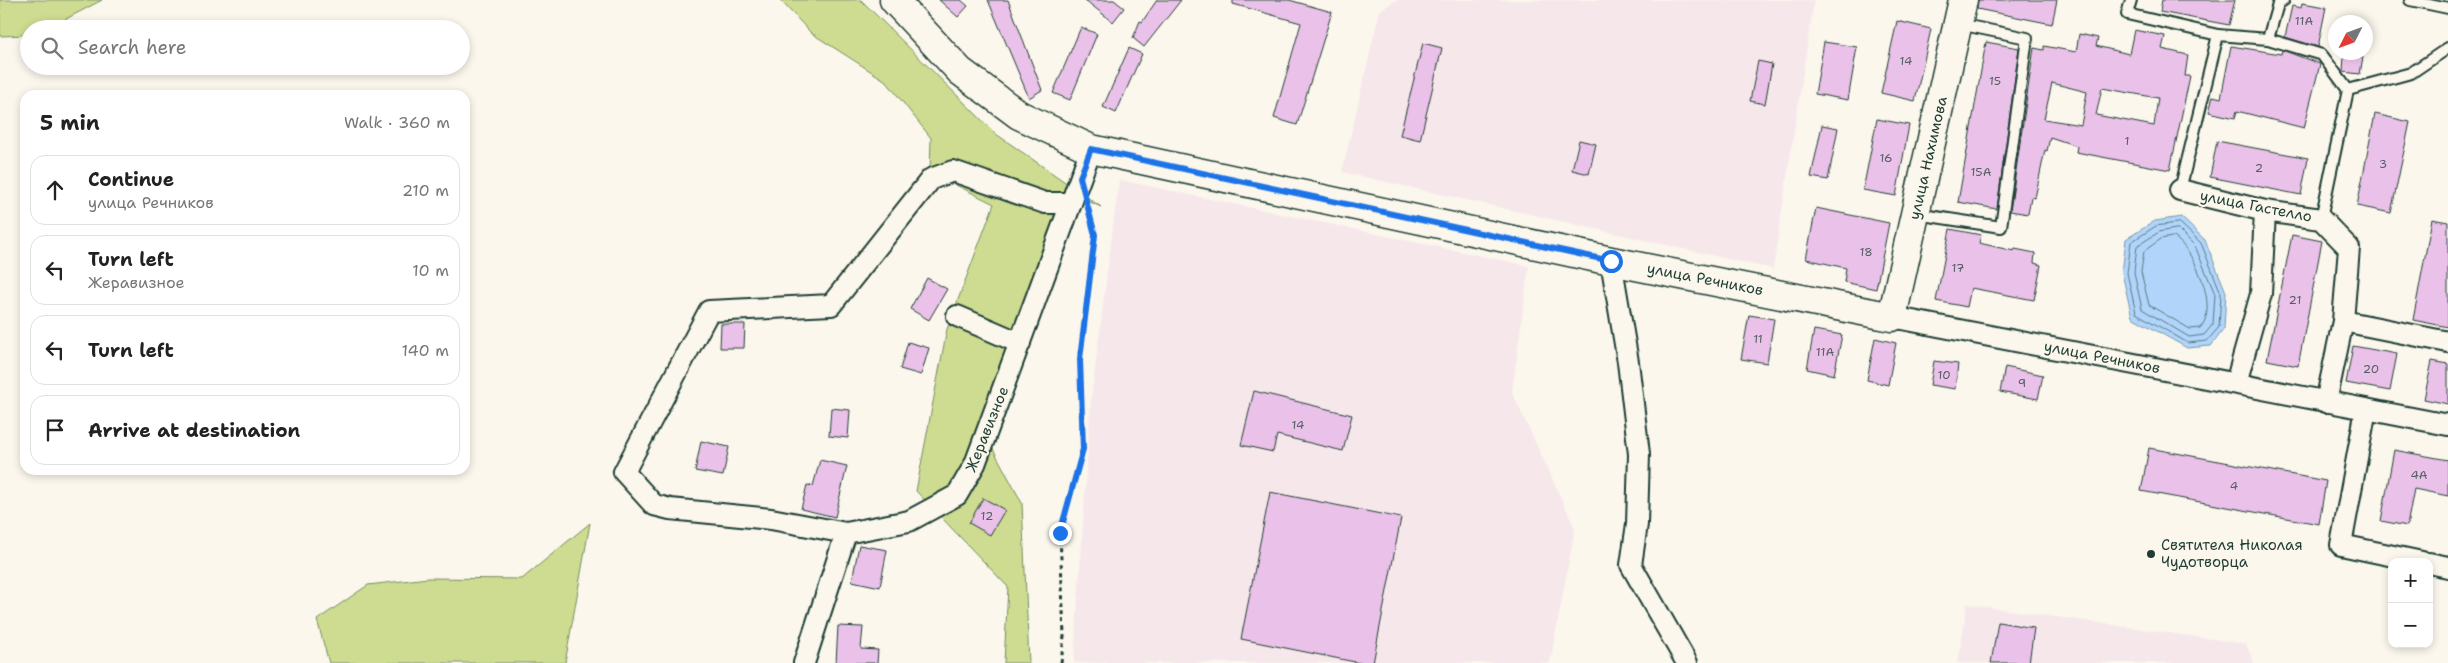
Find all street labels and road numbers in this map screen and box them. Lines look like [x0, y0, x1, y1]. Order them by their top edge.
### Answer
street label: улица Нахимова [1904, 94, 1952, 222]
street label: улица Гастелло [2198, 185, 2314, 227]
street label: улица Речников [1645, 258, 1765, 300]
street label: улица Речников [2042, 336, 2162, 378]
street label: Жеравизное [961, 383, 1013, 475]

